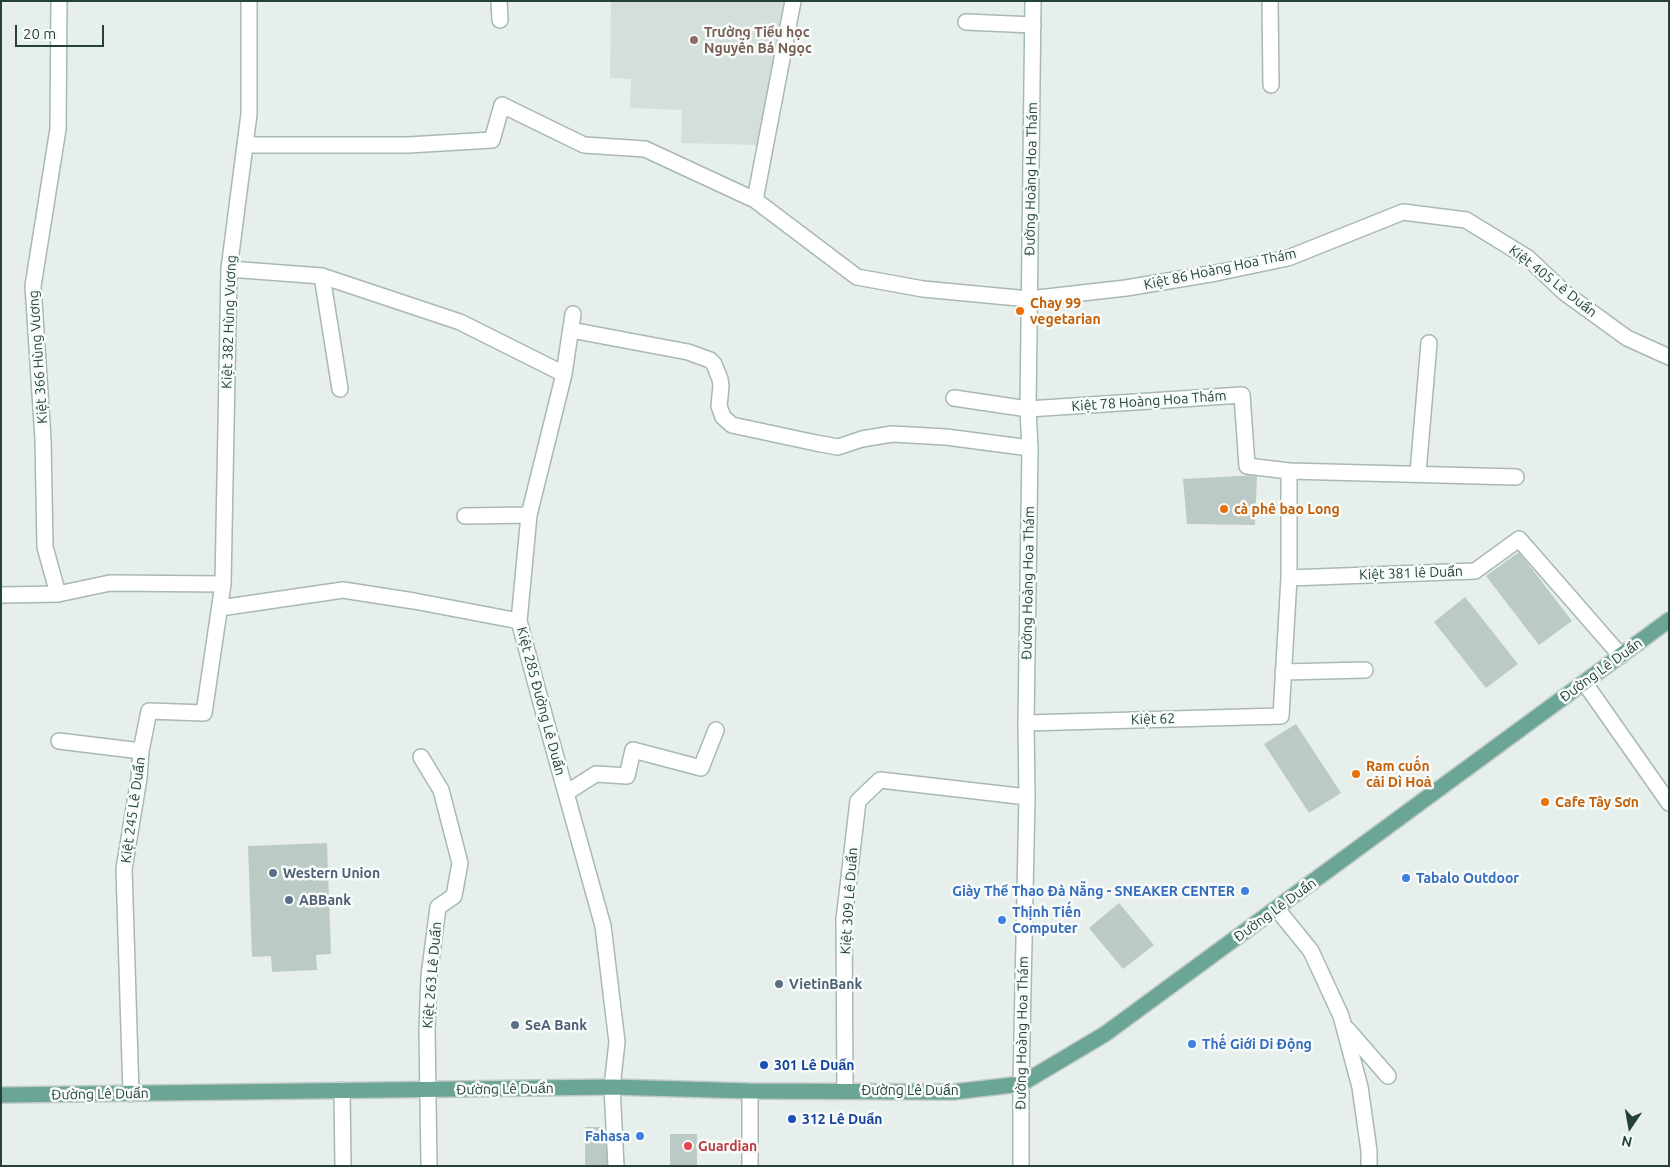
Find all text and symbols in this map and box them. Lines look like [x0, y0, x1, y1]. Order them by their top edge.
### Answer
scale bar [18, 15, 106, 47]
place label: Trường Tiểu học Nguyễn Bá Ngọc [704, 24, 812, 56]
text: 20 m [23, 25, 56, 42]
marker: Trường Tiểu học Nguyễn Bá Ngọc [688, 34, 700, 46]
street label: Đường Hoàng Hoa Thám [1021, 102, 1041, 256]
street label: Kiệt 405 Lê Duẩn [1506, 241, 1600, 321]
street label: Kiệt 86 Hoàng Hoa Thám [1142, 245, 1298, 293]
street label: Kiệt 382 Hùng Vương [218, 255, 240, 389]
street label: Kiệt 366 Hùng Vương [25, 290, 51, 424]
place label: Chay 99 vegetarian [1030, 295, 1101, 328]
marker: Chay 99 vegetarian [1014, 305, 1026, 317]
street label: Kiệt 78 Hoàng Hoa Thám [1071, 387, 1227, 415]
place label: cà phê bao Long [1234, 501, 1340, 517]
marker: cà phê bao Long [1218, 503, 1230, 515]
street label: Đường Hoàng Hoa Thám [1018, 506, 1038, 660]
street label: Kiệt 381 lê Duẩn [1359, 563, 1463, 583]
street label: Kiệt 285 Đường Lê Duẩn [513, 625, 569, 777]
street label: Đường Lê Duẩn [1557, 635, 1645, 705]
street label: Kiệt 62 [1131, 710, 1175, 728]
street label: Kiệt 245 Lê Duẩn [117, 756, 149, 864]
place label: Ram cuốn cải Dì Hoả [1366, 758, 1432, 790]
marker: Ram cuốn cải Dì Hoả [1350, 768, 1362, 780]
place label: Cafe Tây Sơn [1555, 794, 1639, 810]
marker: Cafe Tây Sơn [1539, 796, 1551, 808]
street label: Kiệt 309 Lê Duẩn [837, 847, 861, 955]
place label: Western Union [283, 865, 380, 881]
marker: Western Union [267, 867, 279, 879]
place label: Tabalo Outdoor [1416, 870, 1519, 886]
marker: Tabalo Outdoor [1400, 872, 1412, 884]
street label: Đường Lê Duẩn [1231, 875, 1319, 945]
place label: Giày Thể Thao Đà Nẵng - SNEAKER CENTER [952, 883, 1235, 899]
marker: Giày Thể Thao Đà Nẵng - SNEAKER CENTER [1239, 885, 1251, 897]
place label: ABBank [299, 892, 351, 908]
marker: ABBank [283, 894, 295, 906]
place label: Thịnh Tiến Computer [1012, 904, 1081, 936]
marker: Thịnh Tiến Computer [996, 914, 1008, 926]
street label: Kiệt 263 Lê Duẩn [419, 921, 445, 1029]
street label: Đường Hoàng Hoa Thám [1012, 956, 1032, 1110]
place label: VietinBank [789, 976, 862, 992]
marker: VietinBank [773, 978, 785, 990]
place label: SeA Bank [525, 1017, 587, 1033]
marker: SeA Bank [509, 1019, 521, 1031]
place label: Thế Giới Di Động [1202, 1036, 1312, 1052]
marker: Thế Giới Di Động [1186, 1038, 1198, 1050]
place label: 301 Lê Duẩn [774, 1057, 854, 1073]
marker: 301 Lê Duẩn [758, 1059, 770, 1071]
street label: Đường Lê Duẩn [456, 1080, 554, 1098]
street label: Đường Lê Duẩn [861, 1082, 959, 1098]
street label: Đường Lê Duẩn [51, 1085, 149, 1103]
north arrow [1605, 1102, 1655, 1152]
place label: 312 Lê Duẩn [802, 1111, 882, 1127]
marker: 312 Lê Duẩn [786, 1113, 798, 1125]
place label: Fahasa [585, 1128, 630, 1144]
marker: Fahasa [634, 1130, 646, 1142]
text: N [1620, 1133, 1634, 1151]
place label: Guardian [698, 1138, 757, 1154]
marker: Guardian [682, 1140, 694, 1152]

